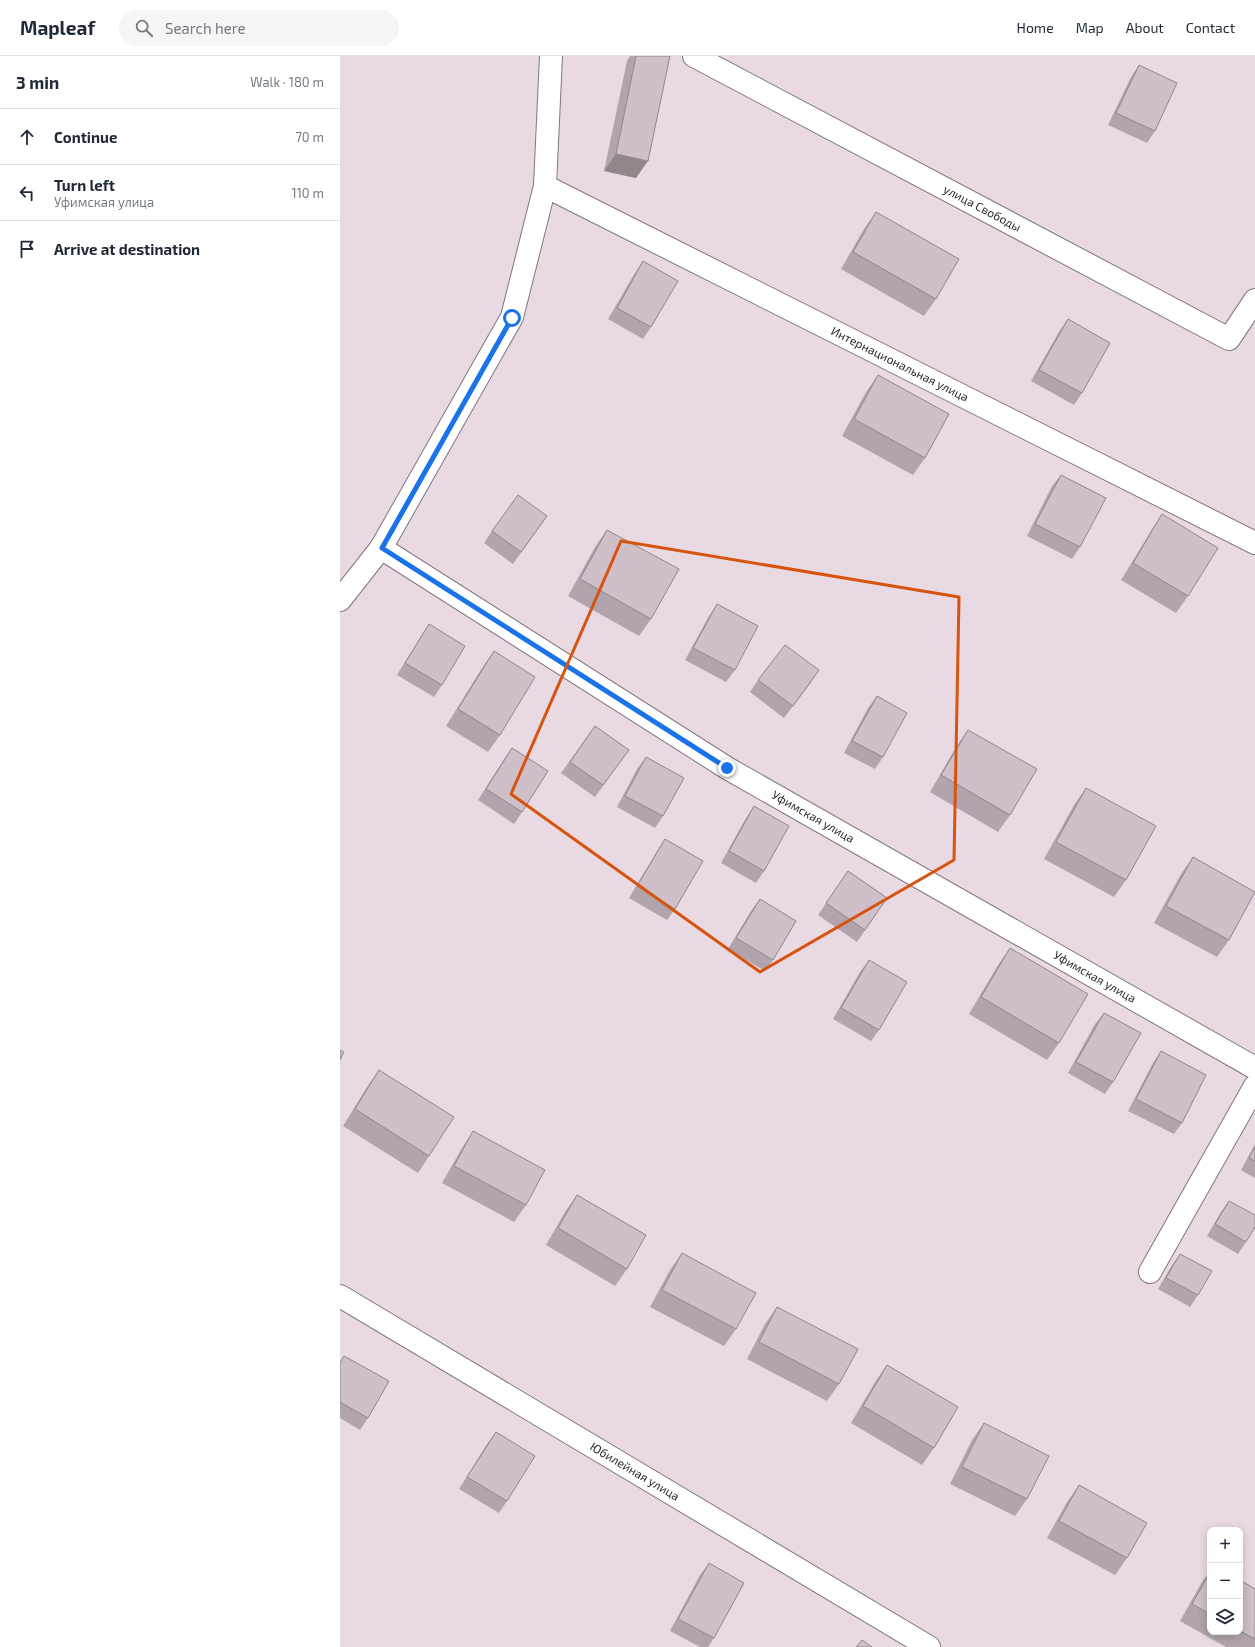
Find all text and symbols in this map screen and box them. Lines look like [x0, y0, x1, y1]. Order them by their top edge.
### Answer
search box [119, 10, 399, 46]
text: Mapleaf [20, 16, 95, 39]
icon: search [133, 17, 155, 39]
text: Search here [165, 19, 246, 37]
text: Home [1017, 19, 1054, 36]
text: Map [1076, 19, 1104, 36]
text: About [1126, 19, 1164, 36]
text: Contact [1186, 19, 1235, 36]
text: 3 min [16, 72, 59, 92]
text: Walk · 180 m [250, 74, 324, 90]
icon: ahead [16, 126, 38, 148]
text: Continue [54, 128, 117, 146]
text: 70 m [295, 129, 324, 145]
text: Turn left [54, 176, 115, 194]
street label: улица Свободы [941, 181, 1024, 234]
icon: left [16, 182, 38, 204]
text: 110 m [292, 185, 324, 201]
text: Уфимская улица [54, 194, 154, 210]
icon: arrive [16, 238, 38, 260]
text: Arrive at destination [54, 240, 200, 258]
route start [503, 309, 521, 327]
street label: Интернациональная улица [829, 323, 971, 404]
route end [718, 759, 736, 777]
street label: Уфимская улица [770, 787, 857, 845]
street label: Уфимская улица [1052, 947, 1139, 1005]
street label: Юбилейная улица [588, 1439, 682, 1503]
map controls [1207, 1527, 1243, 1635]
button: + [1207, 1527, 1243, 1563]
button: − [1207, 1563, 1243, 1599]
button: layers [1207, 1599, 1243, 1635]

